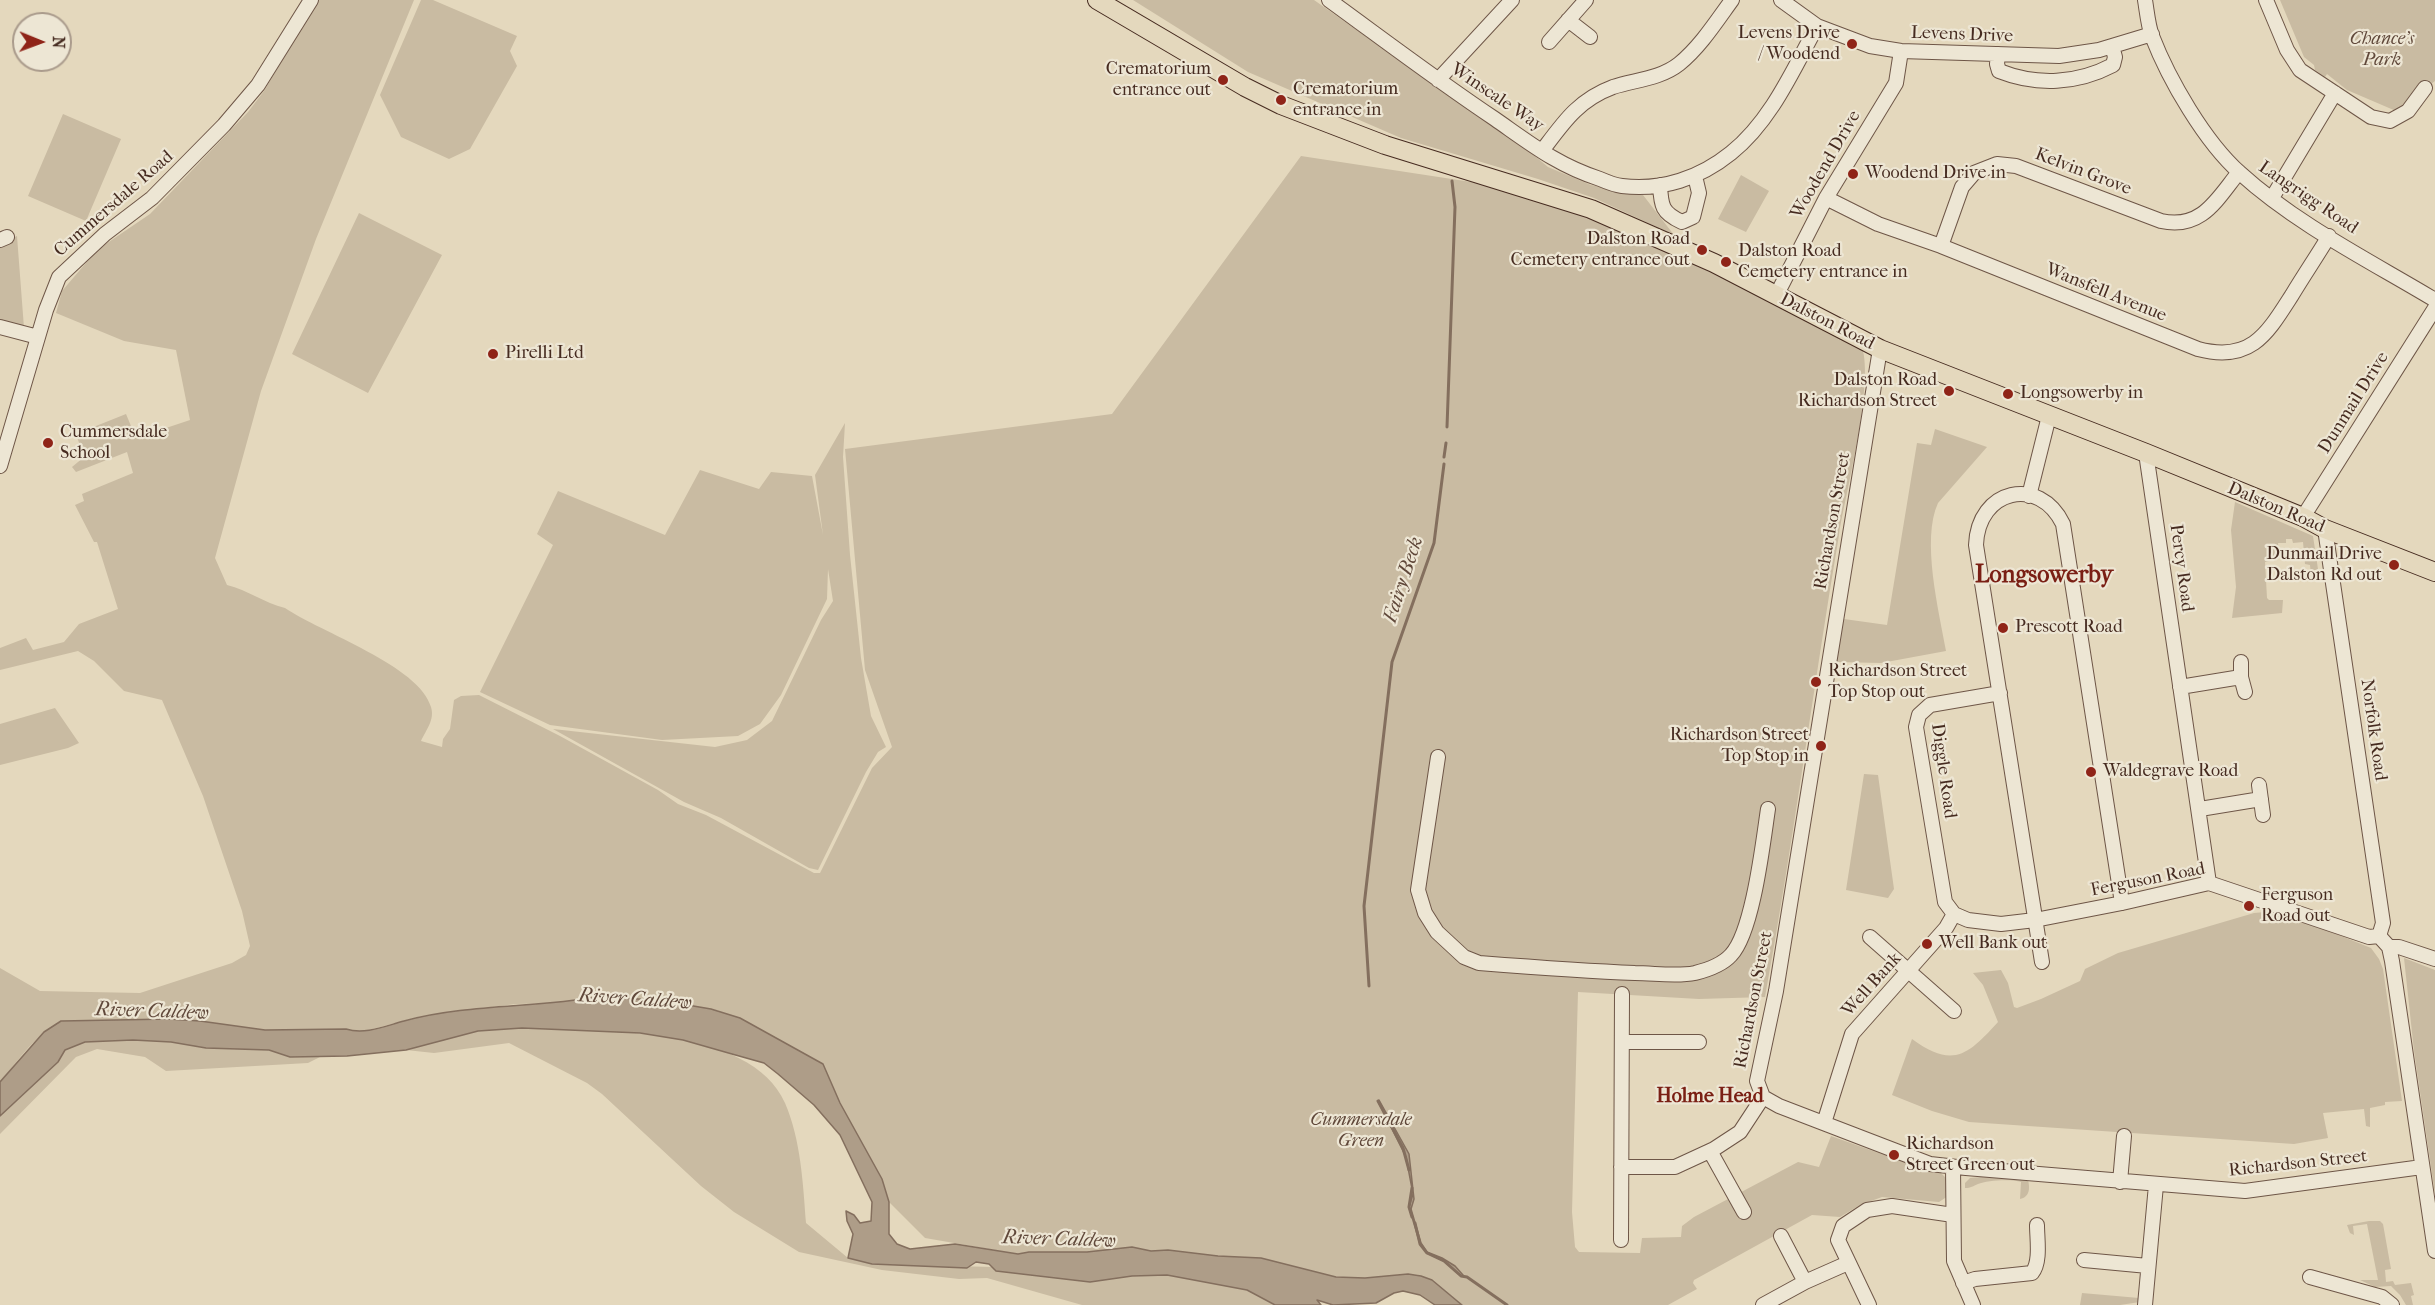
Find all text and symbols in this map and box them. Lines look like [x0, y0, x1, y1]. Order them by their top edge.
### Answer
north arrow [12, 12, 72, 72]
street label: Levens Drive [1911, 22, 2013, 48]
place label: Levens Drive / Woodend [1738, 23, 1840, 66]
park label: Chance's Park [2350, 29, 2414, 72]
text: N [49, 36, 68, 49]
marker: Levens Drive / Woodend [1845, 37, 1859, 51]
place label: Crematorium entrance out [1106, 59, 1211, 101]
street label: Winscale Way [1446, 59, 1548, 137]
marker: Crematorium entrance out [1216, 73, 1230, 87]
place label: Crematorium entrance in [1293, 79, 1398, 122]
marker: Crematorium entrance in [1274, 93, 1288, 107]
street label: Woodend Drive [1786, 107, 1866, 223]
street label: Kelvin Grove [2032, 144, 2134, 200]
street label: Cummersdale Road [50, 146, 178, 262]
street label: Langrigg Road [2254, 157, 2362, 239]
place label: Woodend Drive in [1865, 163, 2006, 185]
marker: Woodend Drive in [1846, 167, 1860, 181]
place label: Dalston Road Cemetery entrance out [1511, 229, 1690, 272]
place label: Dalston Road Cemetery entrance in [1738, 241, 1908, 284]
marker: Dalston Road Cemetery entrance out [1695, 243, 1709, 257]
marker: Dalston Road Cemetery entrance in [1719, 255, 1733, 269]
street label: Wansfell Avenue [2042, 259, 2170, 327]
street label: Dalston Road [1776, 289, 1878, 355]
place label: Pirelli Ltd [505, 343, 584, 365]
marker: Pirelli Ltd [486, 347, 500, 361]
street label: Dunmail Drive [2314, 348, 2394, 458]
place label: Dalston Road Richardson Street [1798, 370, 1937, 412]
place label: Longsowerby in [2020, 383, 2143, 405]
marker: Dalston Road Richardson Street [1942, 384, 1956, 398]
marker: Longsowerby in [2001, 387, 2015, 401]
place label: Cummersdale School [60, 422, 167, 464]
marker: Cummersdale School [41, 436, 55, 450]
street label: Richardson Street [1810, 451, 1856, 591]
street label: Dalston Road [2224, 478, 2328, 538]
street label: Percy Road [2164, 523, 2198, 613]
water label: Fairy Beck [1379, 534, 1429, 626]
place label: Dunmail Drive Dalston Rd out [2266, 544, 2382, 586]
marker: Dunmail Drive Dalston Rd out [2387, 558, 2401, 572]
district label: Longsowerby [1975, 562, 2113, 590]
place label: Prescott Road [2015, 617, 2123, 639]
marker: Prescott Road [1996, 621, 2010, 635]
place label: Richardson Street Top Stop out [1828, 661, 1967, 704]
marker: Richardson Street Top Stop out [1809, 675, 1823, 689]
street label: Norfolk Road [2355, 678, 2391, 782]
street label: Diggle Road [1926, 722, 1960, 820]
place label: Richardson Street Top Stop in [1670, 725, 1809, 768]
marker: Richardson Street Top Stop in [1814, 739, 1828, 753]
place label: Waldegrave Road [2103, 761, 2238, 783]
marker: Waldegrave Road [2084, 765, 2098, 779]
street label: Ferguson Road [2089, 858, 2207, 902]
place label: Ferguson Road out [2261, 885, 2333, 928]
marker: Ferguson Road out [2242, 899, 2256, 913]
street label: Richardson Street [1730, 930, 1778, 1070]
place label: Well Bank out [1939, 933, 2047, 955]
marker: Well Bank out [1920, 937, 1934, 951]
street label: Well Bank [1838, 948, 1906, 1022]
water label: River Caldew [577, 984, 693, 1016]
water label: River Caldew [95, 998, 209, 1026]
district label: Holme Head [1656, 1085, 1764, 1109]
park label: Cummersdale Green [1310, 1110, 1412, 1152]
place label: Richardson Street Green out [1906, 1134, 2035, 1176]
street label: Richardson Street [2228, 1146, 2368, 1182]
marker: Richardson Street Green out [1887, 1148, 1901, 1162]
water label: River Caldew [1002, 1226, 1116, 1254]

